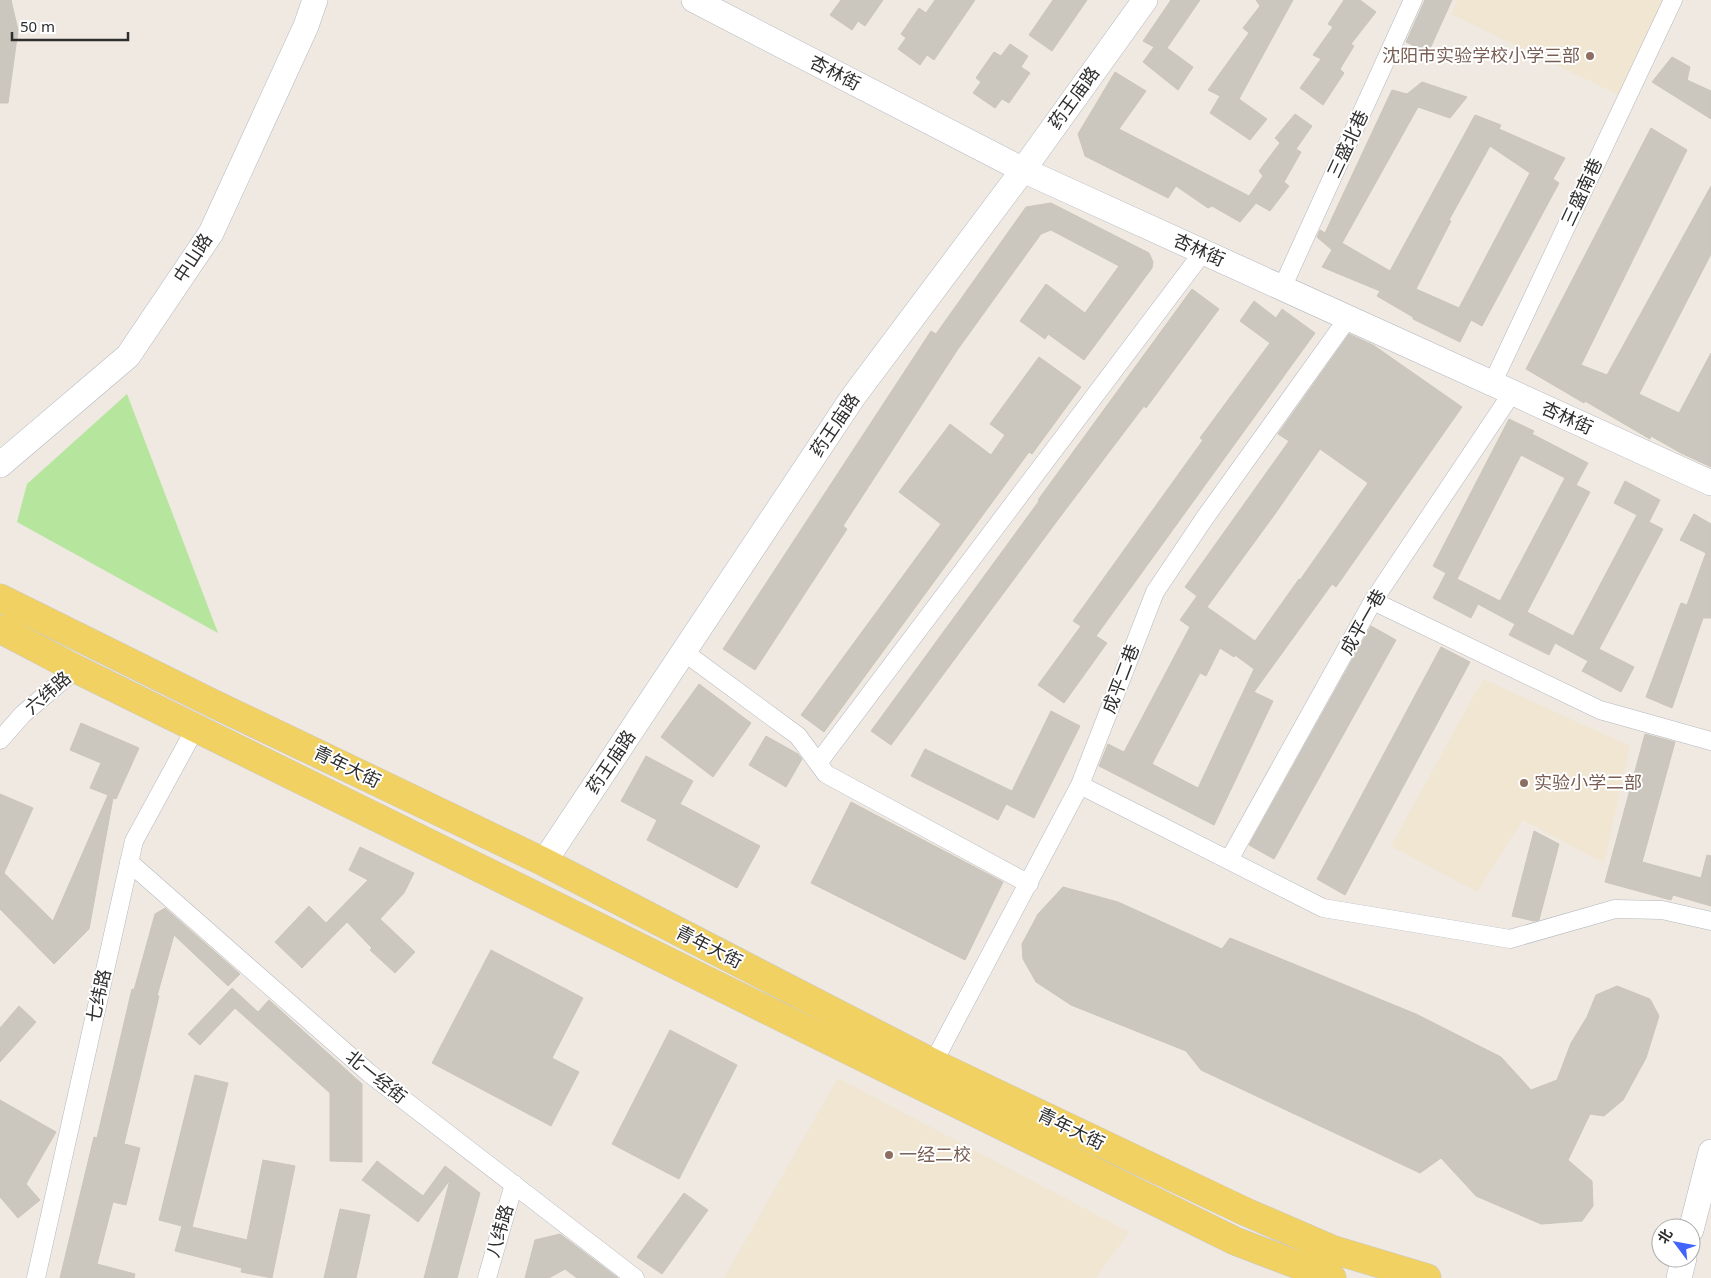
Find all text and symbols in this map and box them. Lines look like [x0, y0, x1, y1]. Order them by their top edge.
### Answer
scale bar [12, 10, 129, 42]
text: 50 m [20, 16, 55, 36]
place label: 沈阳市实验学校小学三部 [1382, 43, 1580, 67]
street label: 杏林街 [806, 49, 865, 95]
marker: 沈阳市实验学校小学三部 [1584, 50, 1596, 62]
street label: 药王庙路 [1042, 61, 1104, 134]
street label: 三盛北巷 [1321, 106, 1373, 181]
street label: 三盛南巷 [1555, 154, 1607, 229]
street label: 杏林街 [1170, 227, 1229, 271]
street label: 中山路 [167, 228, 217, 287]
street label: 药王庙路 [804, 388, 864, 461]
street label: 杏林街 [1538, 395, 1597, 439]
street label: 成平一巷 [1334, 584, 1391, 659]
street label: 成平二巷 [1096, 641, 1144, 717]
street label: 六纬路 [19, 665, 76, 719]
street label: 药王庙路 [580, 725, 640, 798]
street label: 青年大街 [310, 740, 385, 793]
place label: 实验小学二部 [1534, 770, 1642, 794]
marker: 实验小学二部 [1518, 777, 1530, 789]
street label: 青年大街 [672, 919, 747, 973]
street label: 七纬路 [80, 967, 116, 1025]
street label: 北一经街 [341, 1044, 412, 1108]
street label: 青年大街 [1034, 1102, 1109, 1155]
place label: 一经二校 [899, 1142, 971, 1166]
marker: 一经二校 [883, 1149, 895, 1161]
street label: 八纬路 [480, 1201, 518, 1260]
north arrow [1651, 1218, 1701, 1268]
text: 北 [1653, 1225, 1676, 1247]

